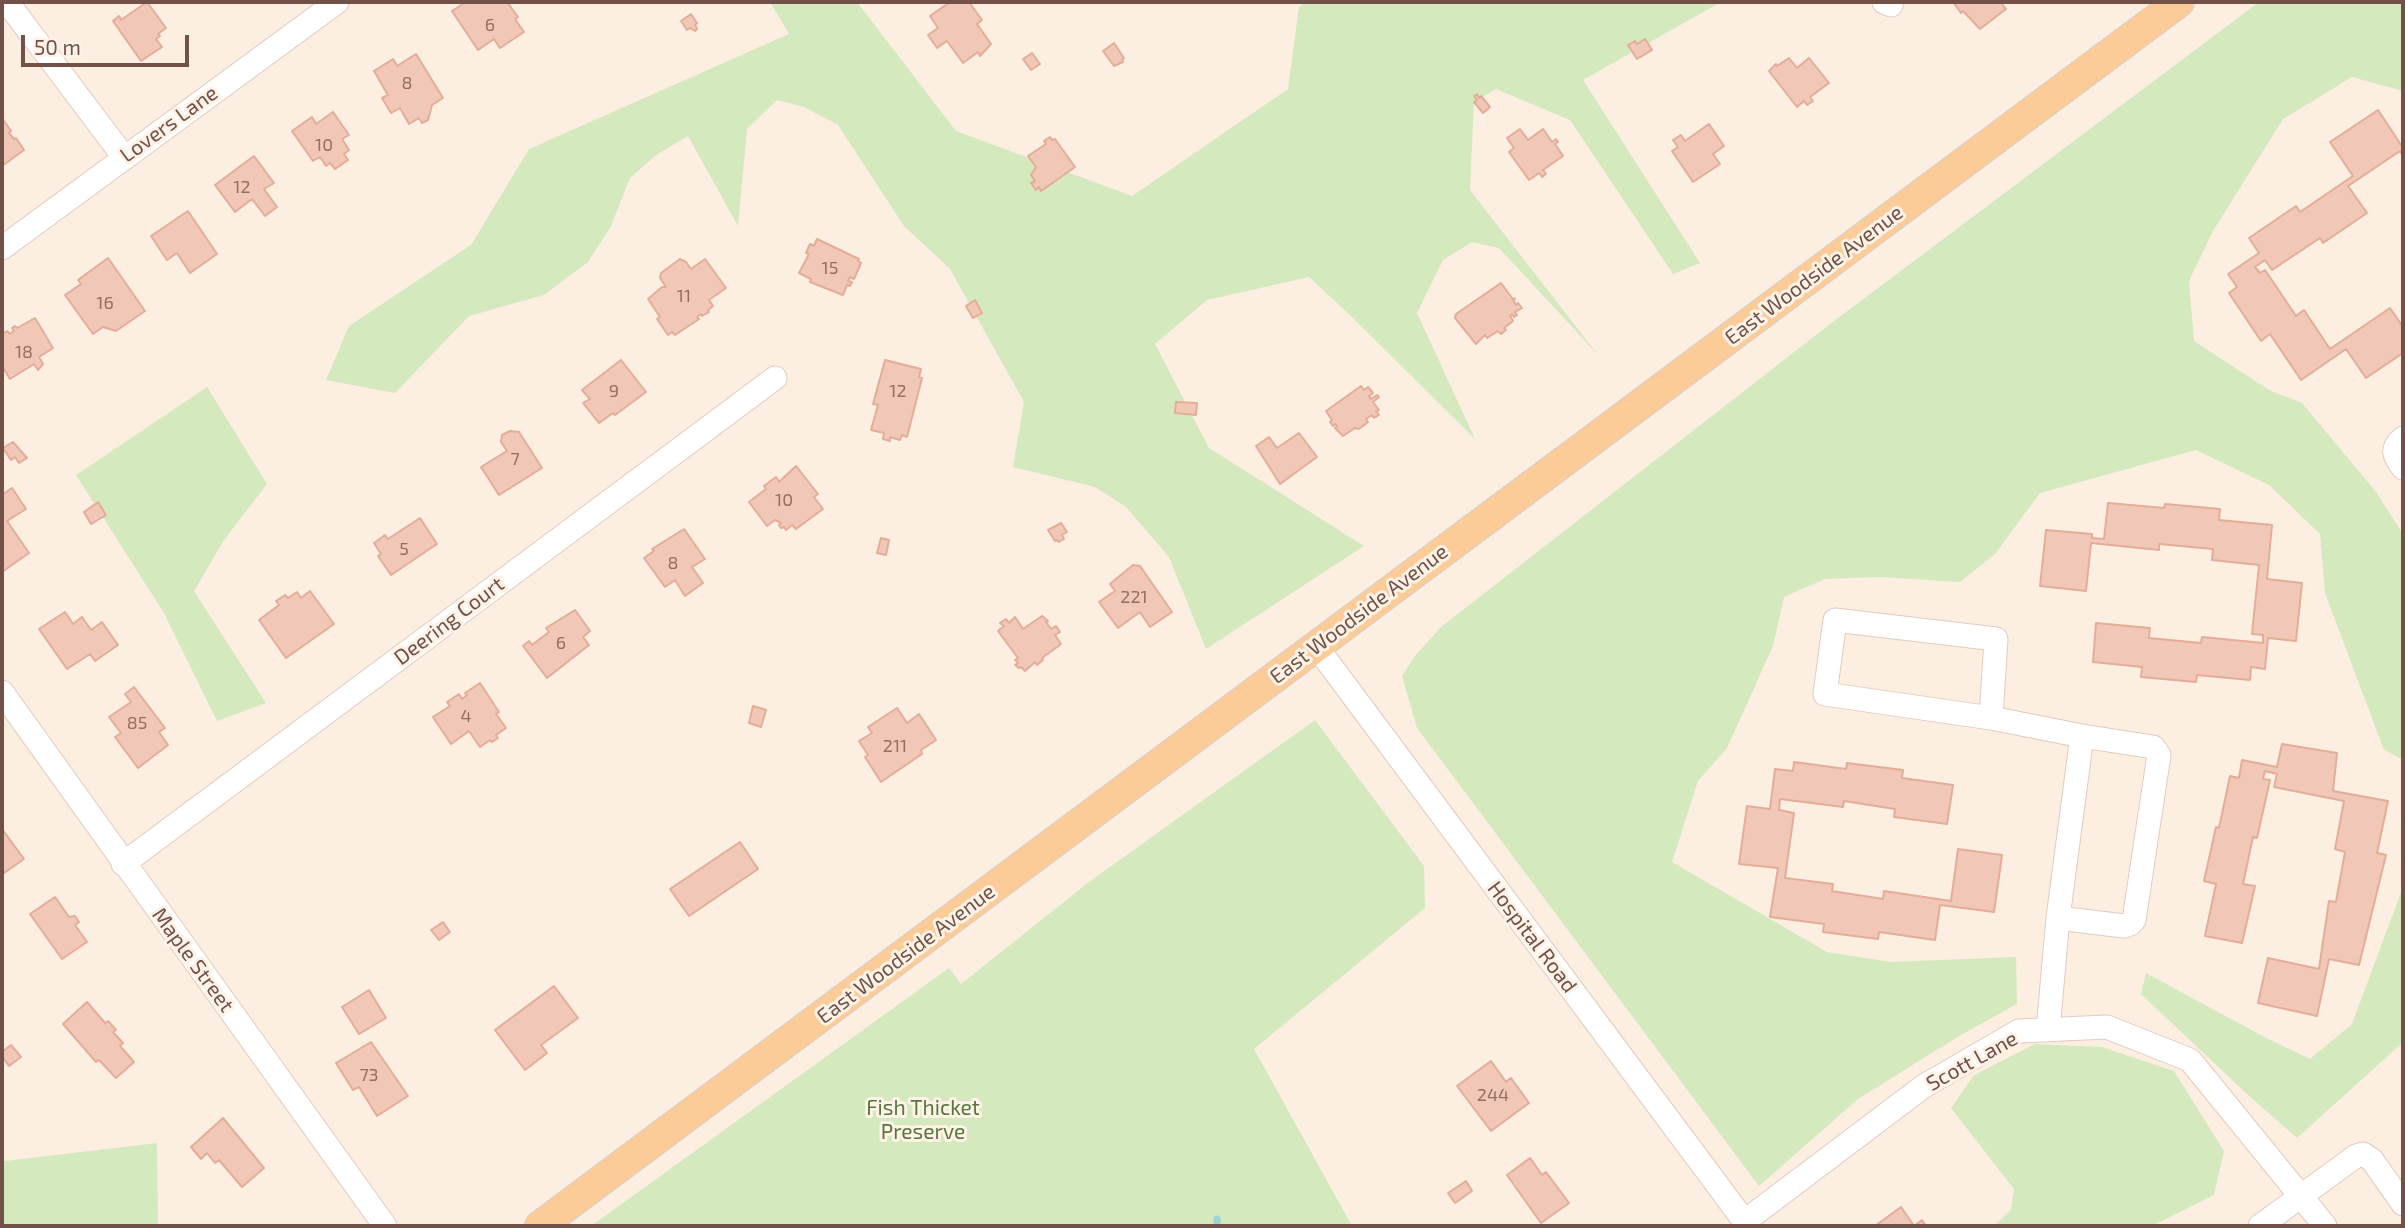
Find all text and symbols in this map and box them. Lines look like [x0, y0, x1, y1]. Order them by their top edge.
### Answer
house number: 6 [485, 14, 495, 36]
scale bar [24, 21, 192, 65]
text: 50 m [34, 34, 81, 59]
house number: 8 [402, 72, 412, 94]
street label: Lovers Lane [115, 80, 223, 168]
house number: 10 [315, 134, 333, 156]
house number: 12 [233, 176, 251, 198]
street label: East Woodside Avenue [1720, 200, 1908, 350]
house number: 15 [822, 257, 838, 279]
house number: 11 [677, 285, 691, 307]
house number: 16 [96, 292, 114, 314]
house number: 18 [15, 341, 33, 363]
house number: 9 [609, 380, 619, 402]
house number: 12 [889, 380, 907, 402]
house number: 7 [510, 448, 520, 470]
house number: 10 [775, 489, 793, 511]
house number: 5 [399, 538, 409, 560]
street label: East Woodside Avenue [1265, 539, 1453, 689]
house number: 8 [668, 552, 678, 574]
street label: Deering Court [389, 572, 509, 670]
house number: 221 [1120, 586, 1148, 608]
house number: 6 [556, 632, 566, 654]
house number: 4 [460, 705, 472, 727]
house number: 85 [127, 712, 147, 734]
house number: 211 [883, 735, 907, 757]
street label: Hospital Road [1482, 876, 1582, 998]
street label: East Woodside Avenue [812, 879, 1000, 1029]
street label: Maple Street [147, 903, 239, 1017]
street label: Scott Lane [1922, 1026, 2022, 1096]
house number: 73 [359, 1064, 379, 1086]
house number: 244 [1477, 1084, 1509, 1106]
park label: Fish Thicket Preserve [866, 1095, 980, 1145]

